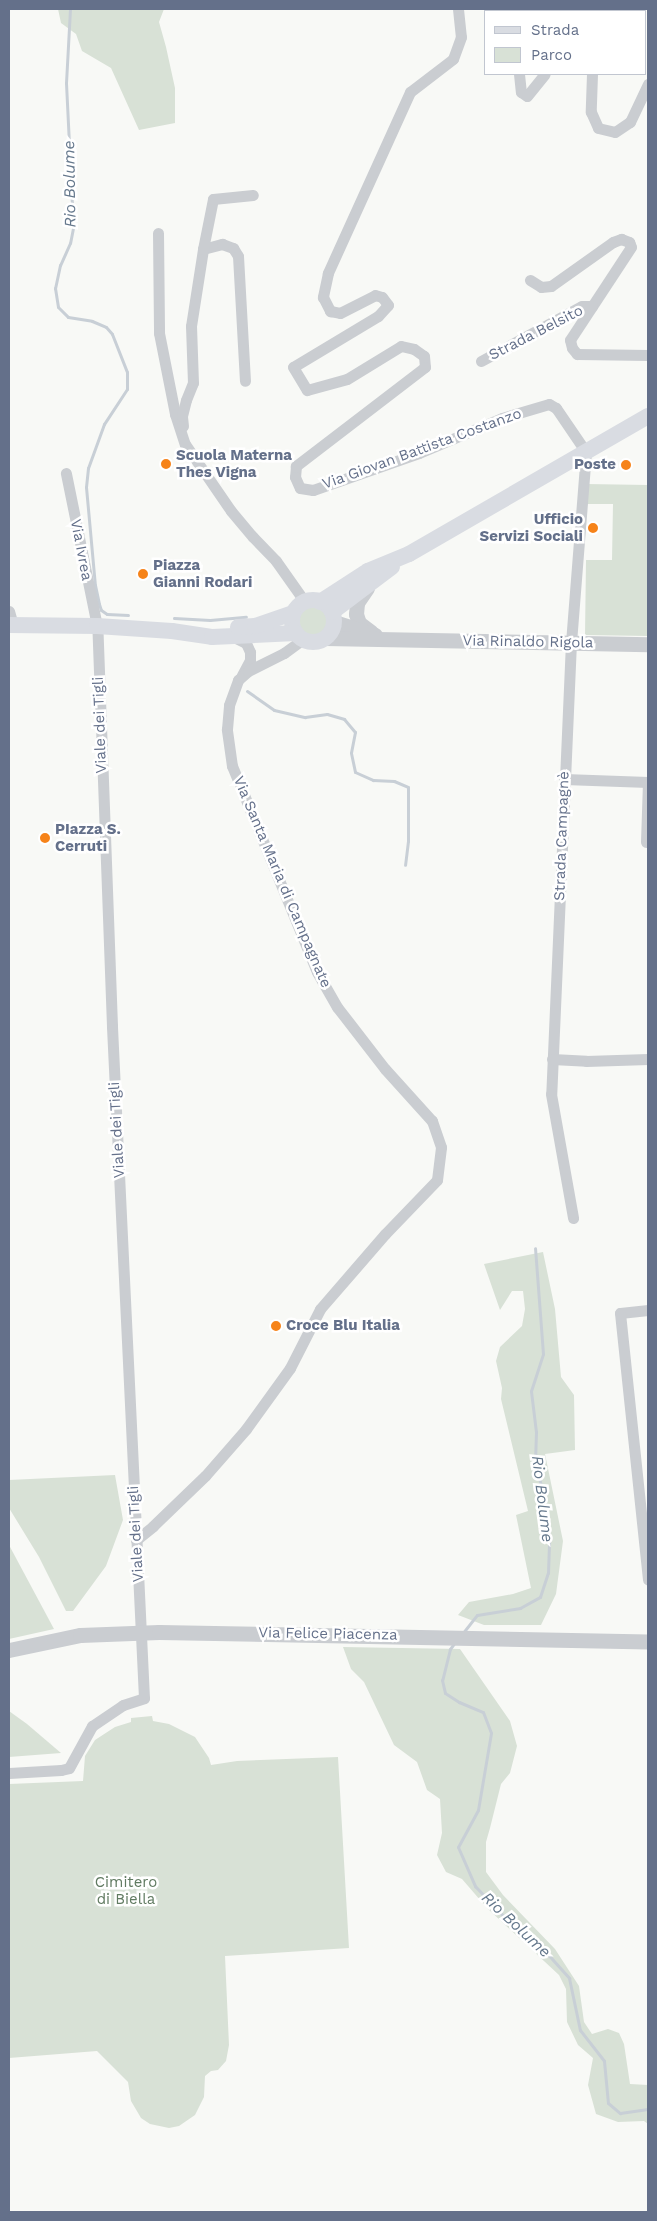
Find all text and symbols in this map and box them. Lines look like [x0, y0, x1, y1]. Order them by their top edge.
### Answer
legend [484, 10, 647, 75]
text: Strada [531, 21, 579, 39]
text: Parco [531, 46, 572, 64]
water label: Rio Bolume [60, 140, 80, 228]
street label: Strada Belsito [486, 301, 586, 365]
street label: Via Giovan Battista Costanzo [320, 404, 524, 494]
place label: Scuola Materna Thes Vigna [176, 446, 292, 481]
place label: Poste [574, 456, 616, 474]
marker: Scuola Materna Thes Vigna [160, 458, 172, 470]
marker: Poste [620, 459, 632, 471]
place label: Ufficio Servizi Sociali [480, 510, 583, 545]
street label: Via Ivrea [66, 518, 96, 582]
marker: Ufficio Servizi Sociali [587, 522, 599, 534]
place label: Piazza Gianni Rodari [153, 556, 252, 591]
marker: Piazza Gianni Rodari [137, 568, 149, 580]
street label: Via Rinaldo Rigola [462, 632, 594, 652]
street label: Viale dei Tigli [89, 676, 111, 774]
street label: Strada Campagnè [551, 771, 573, 901]
street label: Via Santa Maria di Campagnate [229, 773, 335, 991]
place label: PIazza S. Cerruti [55, 820, 121, 855]
marker: PIazza S. Cerruti [39, 832, 51, 844]
street label: Viale dei Tigli [105, 1081, 129, 1179]
place label: Croce Blu Italia [286, 1317, 400, 1335]
marker: Croce Blu Italia [270, 1320, 282, 1332]
water label: Rio Bolume [527, 1454, 557, 1544]
street label: Viale dei Tigli [124, 1485, 148, 1583]
street label: Via Felice Piacenza [258, 1624, 398, 1644]
park label: Cimitero di Biella [95, 1873, 157, 1908]
water label: Rio Bolume [477, 1888, 555, 1962]

